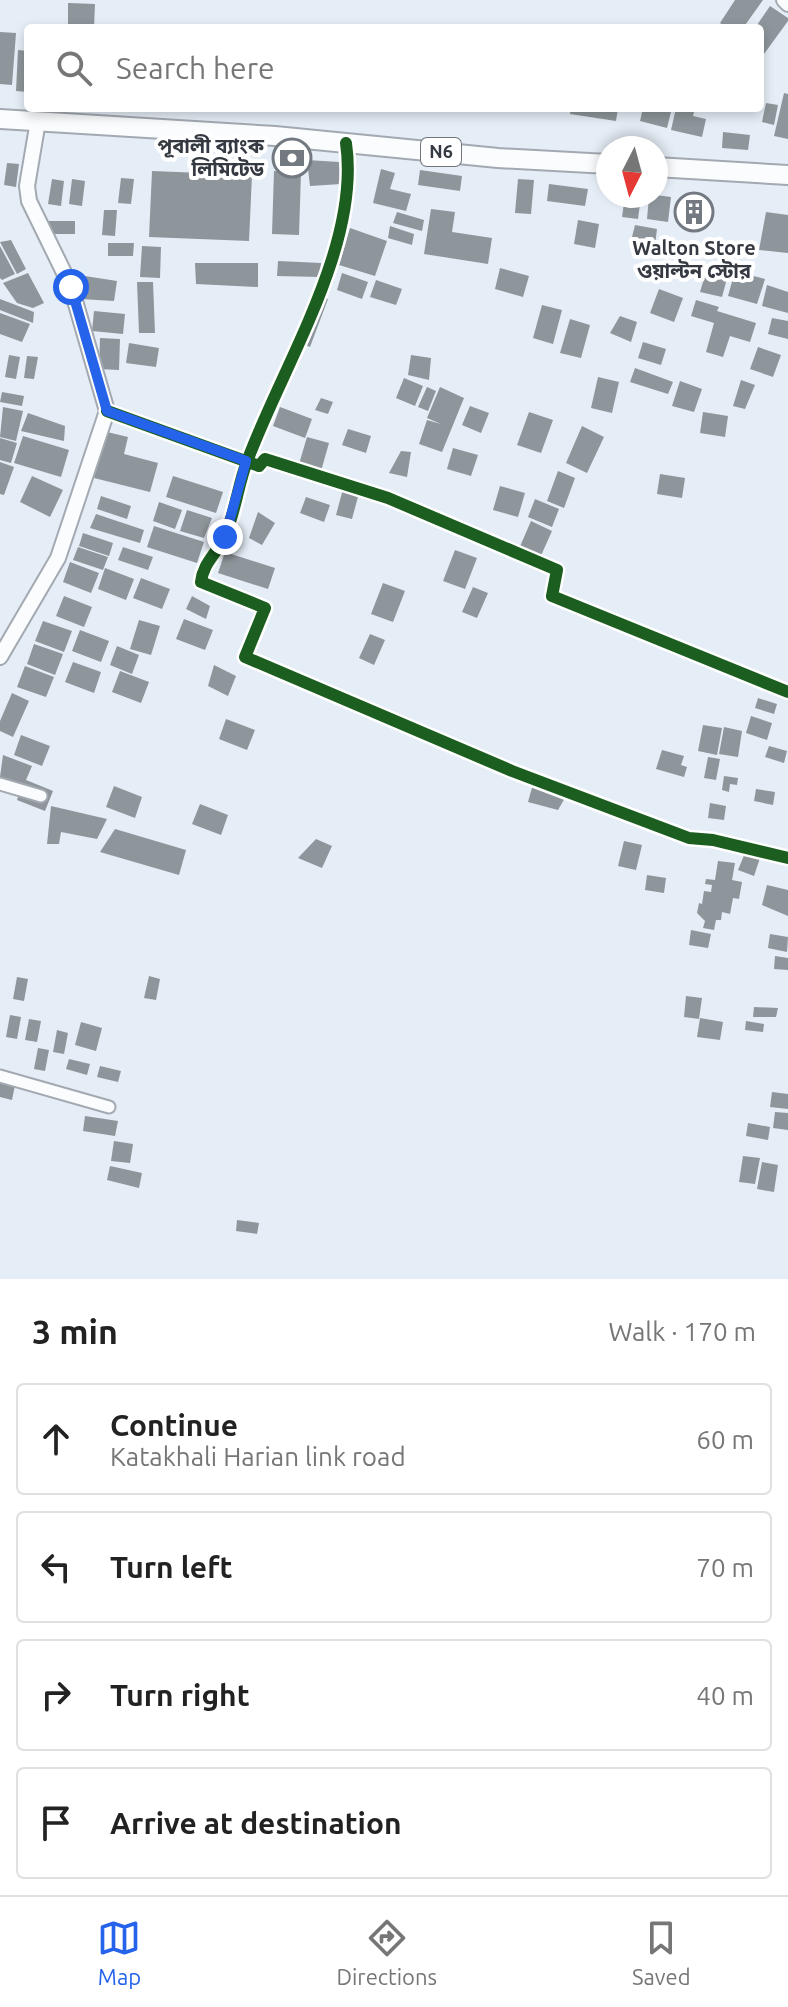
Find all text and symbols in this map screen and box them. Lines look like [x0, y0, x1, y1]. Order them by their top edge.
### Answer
search box [24, 24, 764, 112]
icon: search [52, 46, 96, 90]
text: Search here [116, 51, 275, 85]
place label: পূবালী ব্যাংক লিমিটেড [157, 134, 265, 180]
north arrow [596, 136, 668, 208]
bank icon: পূবালী ব্যাংক লিমিটেড [271, 137, 313, 179]
road number: N6 [421, 138, 461, 166]
building icon: Walton Store ওয়াল্টন স্টোর [673, 191, 715, 233]
place label: Walton Store ওয়াল্টন স্টোর [632, 236, 756, 282]
route start [53, 269, 89, 305]
route end [207, 519, 243, 555]
text: 3 min [32, 1312, 118, 1350]
text: Walk · 170 m [608, 1317, 756, 1346]
text: Continue [110, 1408, 238, 1442]
icon: ahead [34, 1417, 78, 1461]
text: 60 m [696, 1425, 754, 1454]
text: Katakhali Harian link road [110, 1442, 406, 1471]
icon: left [34, 1545, 78, 1589]
text: Turn left [110, 1550, 232, 1584]
text: 70 m [696, 1553, 754, 1582]
icon: right [34, 1673, 78, 1717]
text: Turn right [110, 1678, 250, 1712]
text: 40 m [696, 1681, 754, 1710]
icon: arrive [34, 1801, 78, 1845]
text: Arrive at destination [110, 1806, 402, 1840]
tab: Map [97, 1916, 141, 1989]
tab: Directions [336, 1916, 437, 1989]
tab: Saved [632, 1916, 691, 1989]

